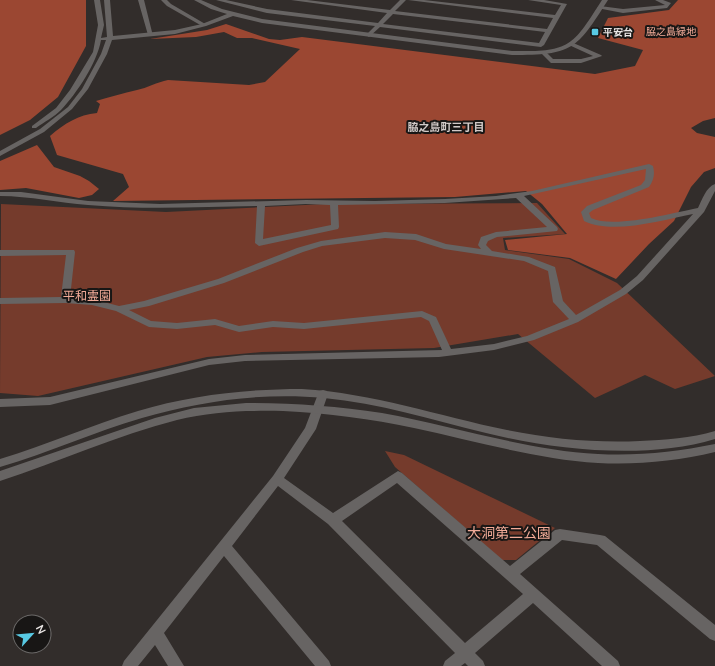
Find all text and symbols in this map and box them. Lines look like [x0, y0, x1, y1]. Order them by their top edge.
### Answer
park label: 脇之島緑地 [646, 25, 697, 39]
place label: 平安台 [603, 26, 633, 40]
marker: 平安台 [590, 27, 600, 37]
district label: 脇之島町三丁目 [408, 120, 485, 135]
park label: 平和霊園 [63, 288, 111, 304]
park label: 大洞第二公園 [467, 524, 551, 543]
north arrow [12, 614, 52, 654]
text: N [32, 623, 49, 637]

